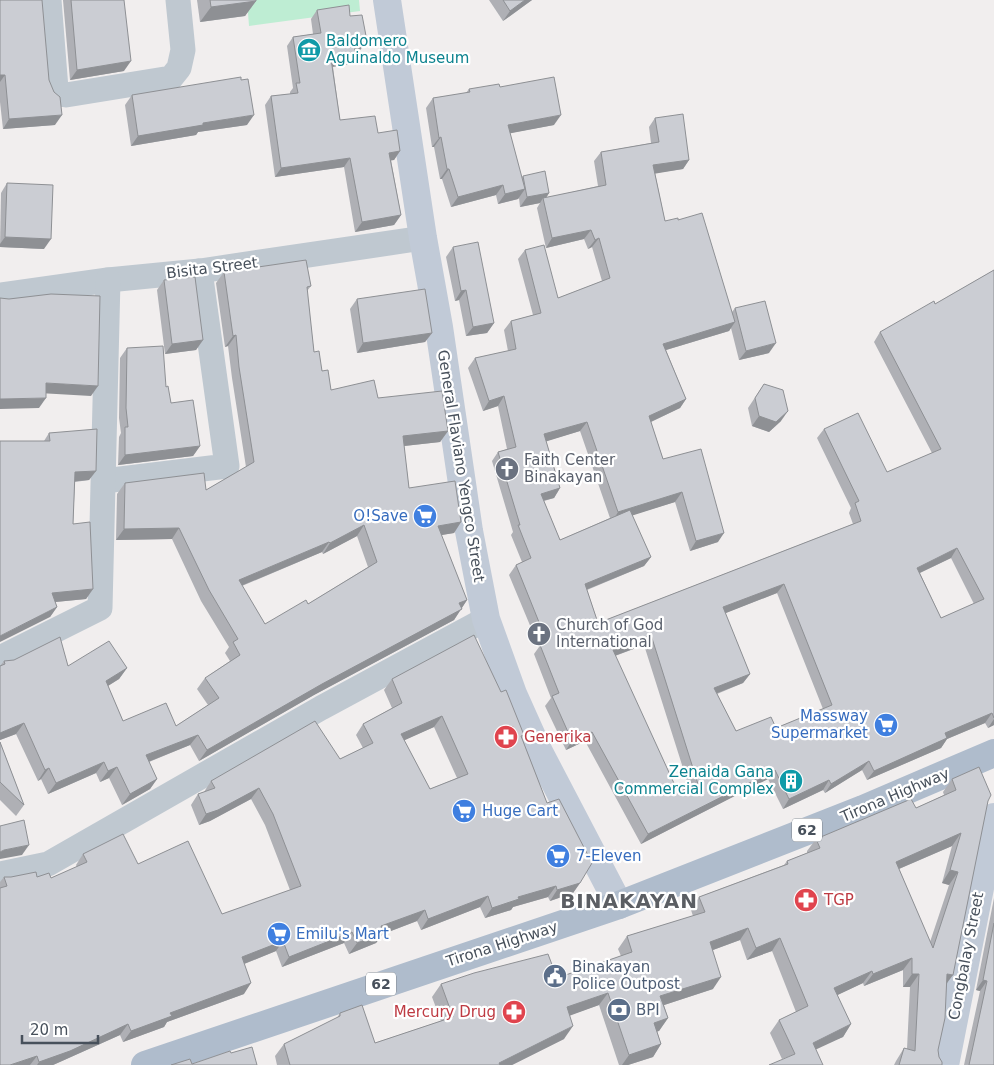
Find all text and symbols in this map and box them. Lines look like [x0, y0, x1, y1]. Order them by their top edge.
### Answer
place label: Baldomero Aguinaldo Museum [326, 32, 469, 67]
museum icon: Baldomero Aguinaldo Museum [296, 37, 322, 63]
street label: Bisita Street [165, 253, 259, 283]
street label: General Flaviano Yengco Street [434, 349, 488, 583]
place label: Faith Center Binakayan [524, 451, 616, 486]
church icon: Faith Center Binakayan [494, 456, 520, 482]
supermarket icon: O!Save [412, 503, 438, 529]
place label: O!Save [353, 507, 408, 525]
place label: Church of God International [556, 616, 663, 651]
church icon: Church of God International [526, 621, 552, 647]
place label: Massway Supermarket [771, 707, 868, 742]
supermarket icon: Massway Supermarket [873, 712, 899, 738]
pharmacy icon: Generika [493, 724, 519, 750]
place label: Generika [524, 728, 592, 746]
place label: Zenaida Gana Commercial Complex [614, 763, 774, 798]
street label: Tirona Highway [837, 764, 952, 826]
building icon: Zenaida Gana Commercial Complex [778, 768, 804, 794]
supermarket icon: Huge Cart [451, 798, 477, 824]
place label: Huge Cart [482, 802, 558, 820]
road number: 62 [792, 818, 822, 842]
supermarket icon: 7-Eleven [545, 843, 571, 869]
place label: 7-Eleven [576, 847, 641, 865]
pharmacy icon: TGP [793, 887, 819, 913]
district label: BINAKAYAN [560, 889, 698, 913]
street label: Congbalay Street [945, 890, 987, 1022]
place label: TGP [823, 891, 854, 909]
street label: Tirona Highway [443, 917, 560, 971]
supermarket icon: Emilu's Mart [266, 921, 292, 947]
place label: Emilu's Mart [296, 925, 389, 943]
place label: Binakayan Police Outpost [572, 958, 680, 993]
public building icon: Binakayan Police Outpost [542, 963, 568, 989]
road number: 62 [366, 972, 396, 996]
bank icon: BPI [606, 997, 632, 1023]
pharmacy icon: Mercury Drug [501, 999, 527, 1025]
place label: BPI [636, 1001, 660, 1019]
place label: Mercury Drug [394, 1003, 496, 1021]
scale bar [22, 1012, 99, 1044]
text: 20 m [30, 1021, 68, 1039]

